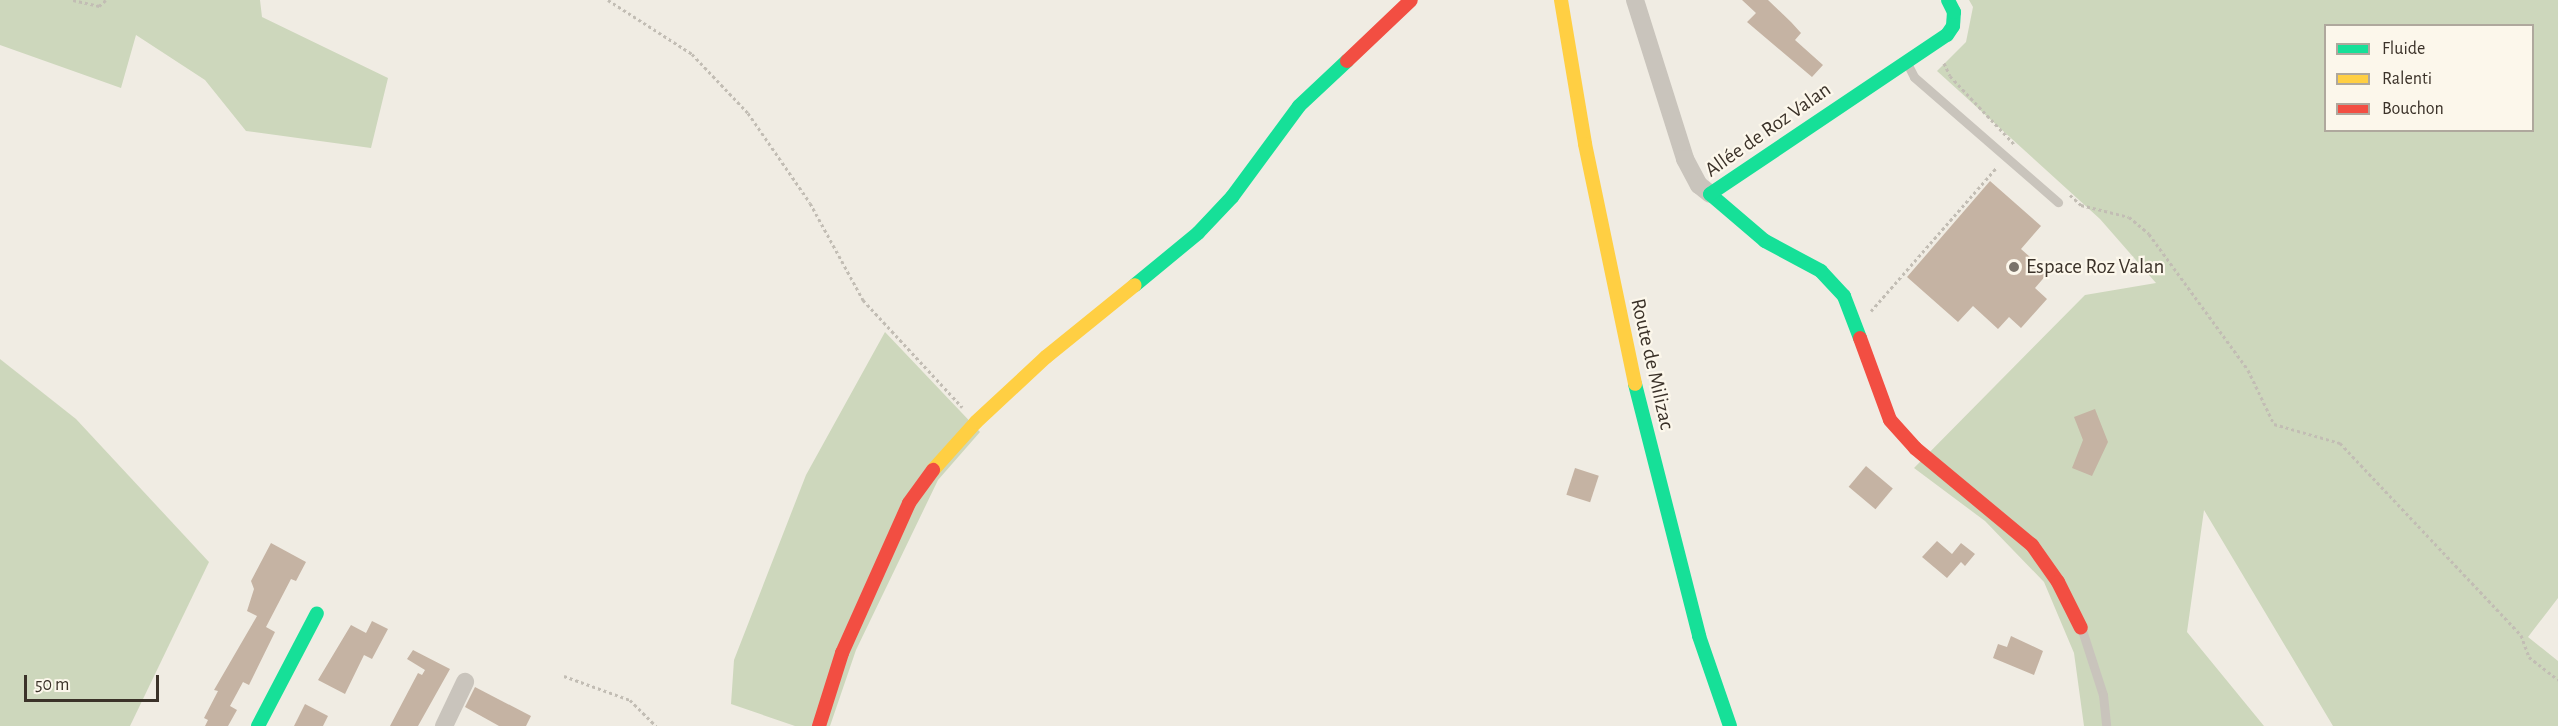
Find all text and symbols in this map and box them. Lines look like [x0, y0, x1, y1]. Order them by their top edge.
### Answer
legend [2324, 24, 2534, 132]
text: Fluide [2382, 40, 2425, 58]
text: Ralenti [2382, 70, 2432, 88]
street label: Allée de Roz Valan [1700, 77, 1836, 183]
text: Bouchon [2382, 100, 2444, 118]
place label: Espace Roz Valan [2026, 254, 2164, 280]
marker: Espace Roz Valan [2007, 260, 2021, 274]
street label: Route de Milizac [1625, 296, 1679, 432]
scale bar [27, 663, 162, 701]
text: 50 m [35, 676, 69, 694]

